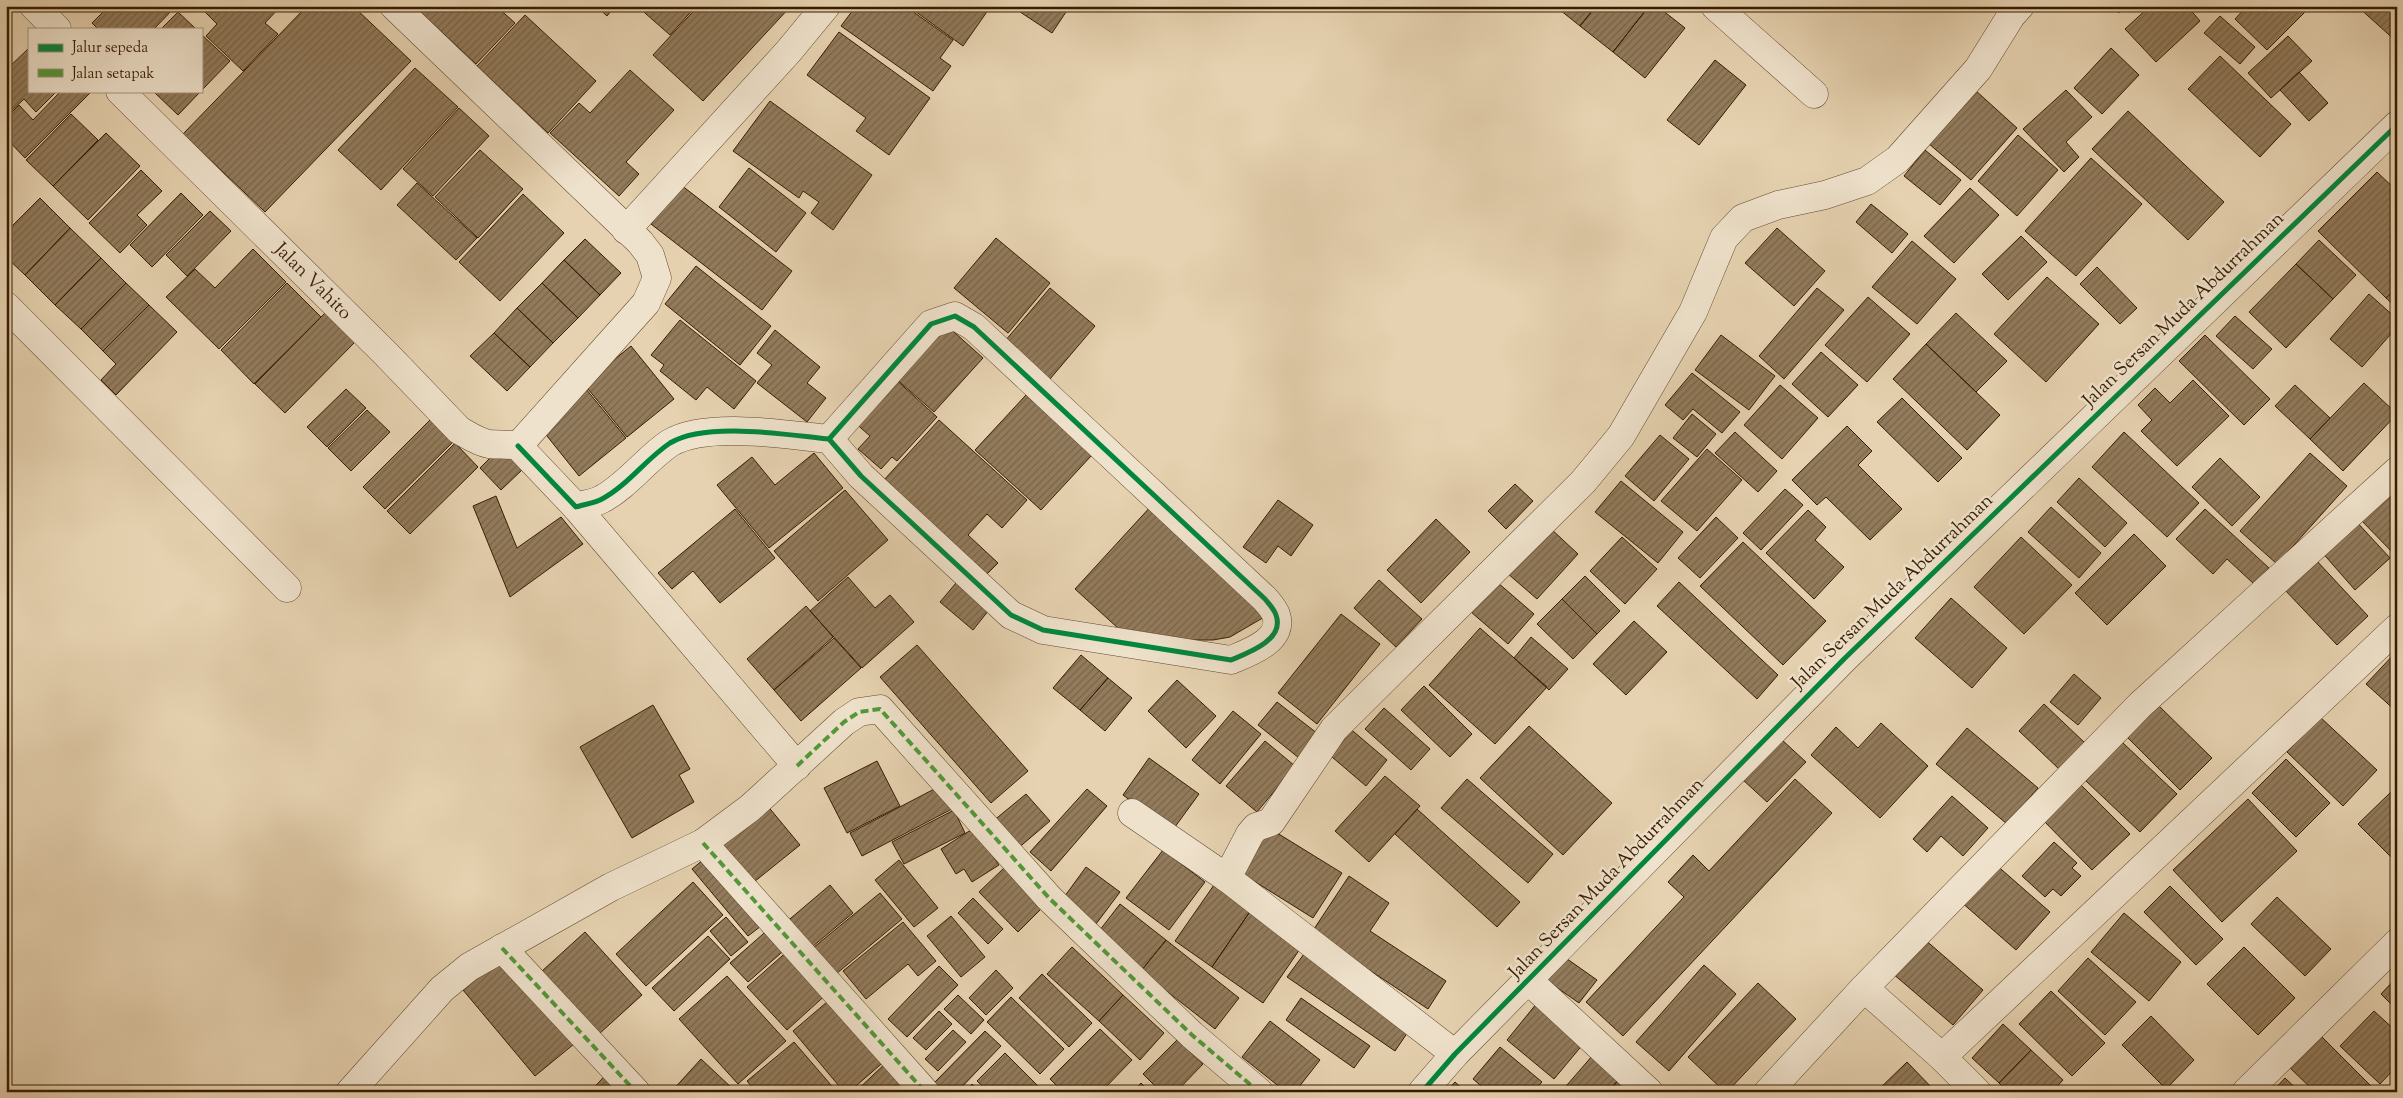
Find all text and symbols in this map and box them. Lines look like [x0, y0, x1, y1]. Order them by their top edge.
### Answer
legend [28, 28, 202, 92]
text: Jalur sepeda [71, 38, 148, 59]
text: Jalan setapak [71, 64, 155, 85]
street label: Jalan Sersan Muda Abdurrahman [2076, 206, 2291, 415]
street label: Jalan Vahito [267, 236, 358, 326]
street label: Jalan Sersan Muda Abdurrahman [1785, 488, 2000, 697]
street label: Jalan Sersan Muda Abdurrahman [1502, 772, 1711, 987]

